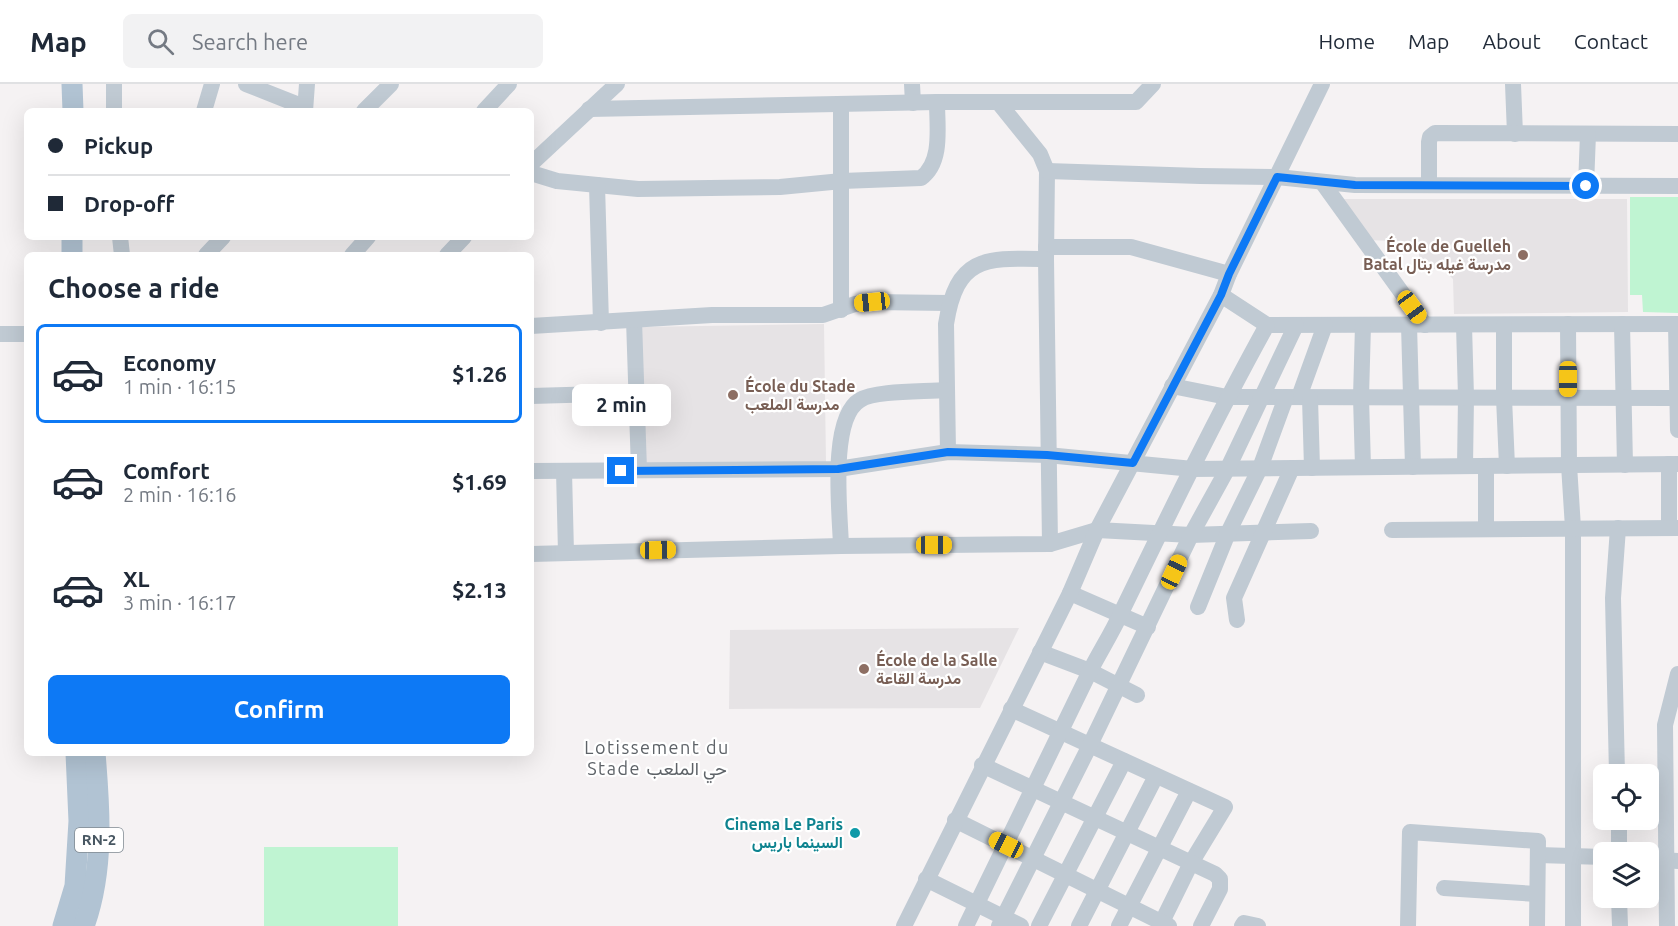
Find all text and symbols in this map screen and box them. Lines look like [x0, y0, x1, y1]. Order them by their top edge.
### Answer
search box [123, 14, 543, 68]
icon: search [144, 25, 177, 58]
text: Map [30, 26, 87, 57]
text: Search here [192, 29, 308, 54]
text: Home [1318, 29, 1375, 53]
text: Map [1408, 29, 1449, 53]
text: About [1482, 29, 1541, 53]
text: Contact [1574, 29, 1648, 53]
text: Pickup [84, 133, 153, 158]
route start [1572, 172, 1599, 199]
text: Drop-off [84, 191, 174, 216]
place label: École de Guelleh Batal مدرسة غيله بتال [1363, 235, 1511, 275]
marker: École de Guelleh Batal مدرسة غيله بتال [1516, 248, 1530, 262]
text: Choose a ride [48, 273, 220, 303]
car [1394, 287, 1430, 327]
car [853, 291, 891, 313]
icon: car [51, 347, 105, 401]
text: Economy [123, 350, 216, 375]
text: $1.26 [452, 361, 507, 386]
car [1559, 361, 1577, 397]
text: 1 min · 16:15 [123, 375, 237, 398]
place label: École du Stade مدرسة الملعب [745, 375, 855, 415]
callout: 2 min [572, 384, 670, 426]
marker: École du Stade مدرسة الملعب [726, 388, 740, 402]
text: 2 min [596, 393, 647, 416]
icon: car [51, 455, 105, 509]
route end [607, 457, 634, 484]
text: Comfort [123, 458, 210, 483]
text: $1.69 [452, 469, 507, 494]
text: 2 min · 16:16 [123, 483, 237, 506]
car [916, 536, 952, 554]
car [640, 541, 676, 559]
car [1158, 552, 1190, 592]
icon: car [51, 563, 105, 617]
text: XL [123, 566, 150, 591]
text: $2.13 [452, 577, 507, 602]
text: 3 min · 16:17 [123, 591, 237, 614]
place label: École de la Salle مدرسة القاعة [876, 649, 997, 689]
marker: École de la Salle مدرسة القاعة [857, 662, 871, 676]
button: Confirm [48, 675, 510, 744]
district label: Lotissement du Stade حي الملعب [584, 737, 730, 784]
map controls [1593, 764, 1659, 908]
button: locate [1593, 764, 1659, 830]
place label: Cinema Le Paris السينما باريس [725, 815, 843, 853]
marker: Cinema Le Paris السينما باريس [848, 826, 862, 840]
road number: RN-2 [75, 828, 123, 852]
car [986, 829, 1026, 861]
button: layers [1593, 842, 1659, 908]

